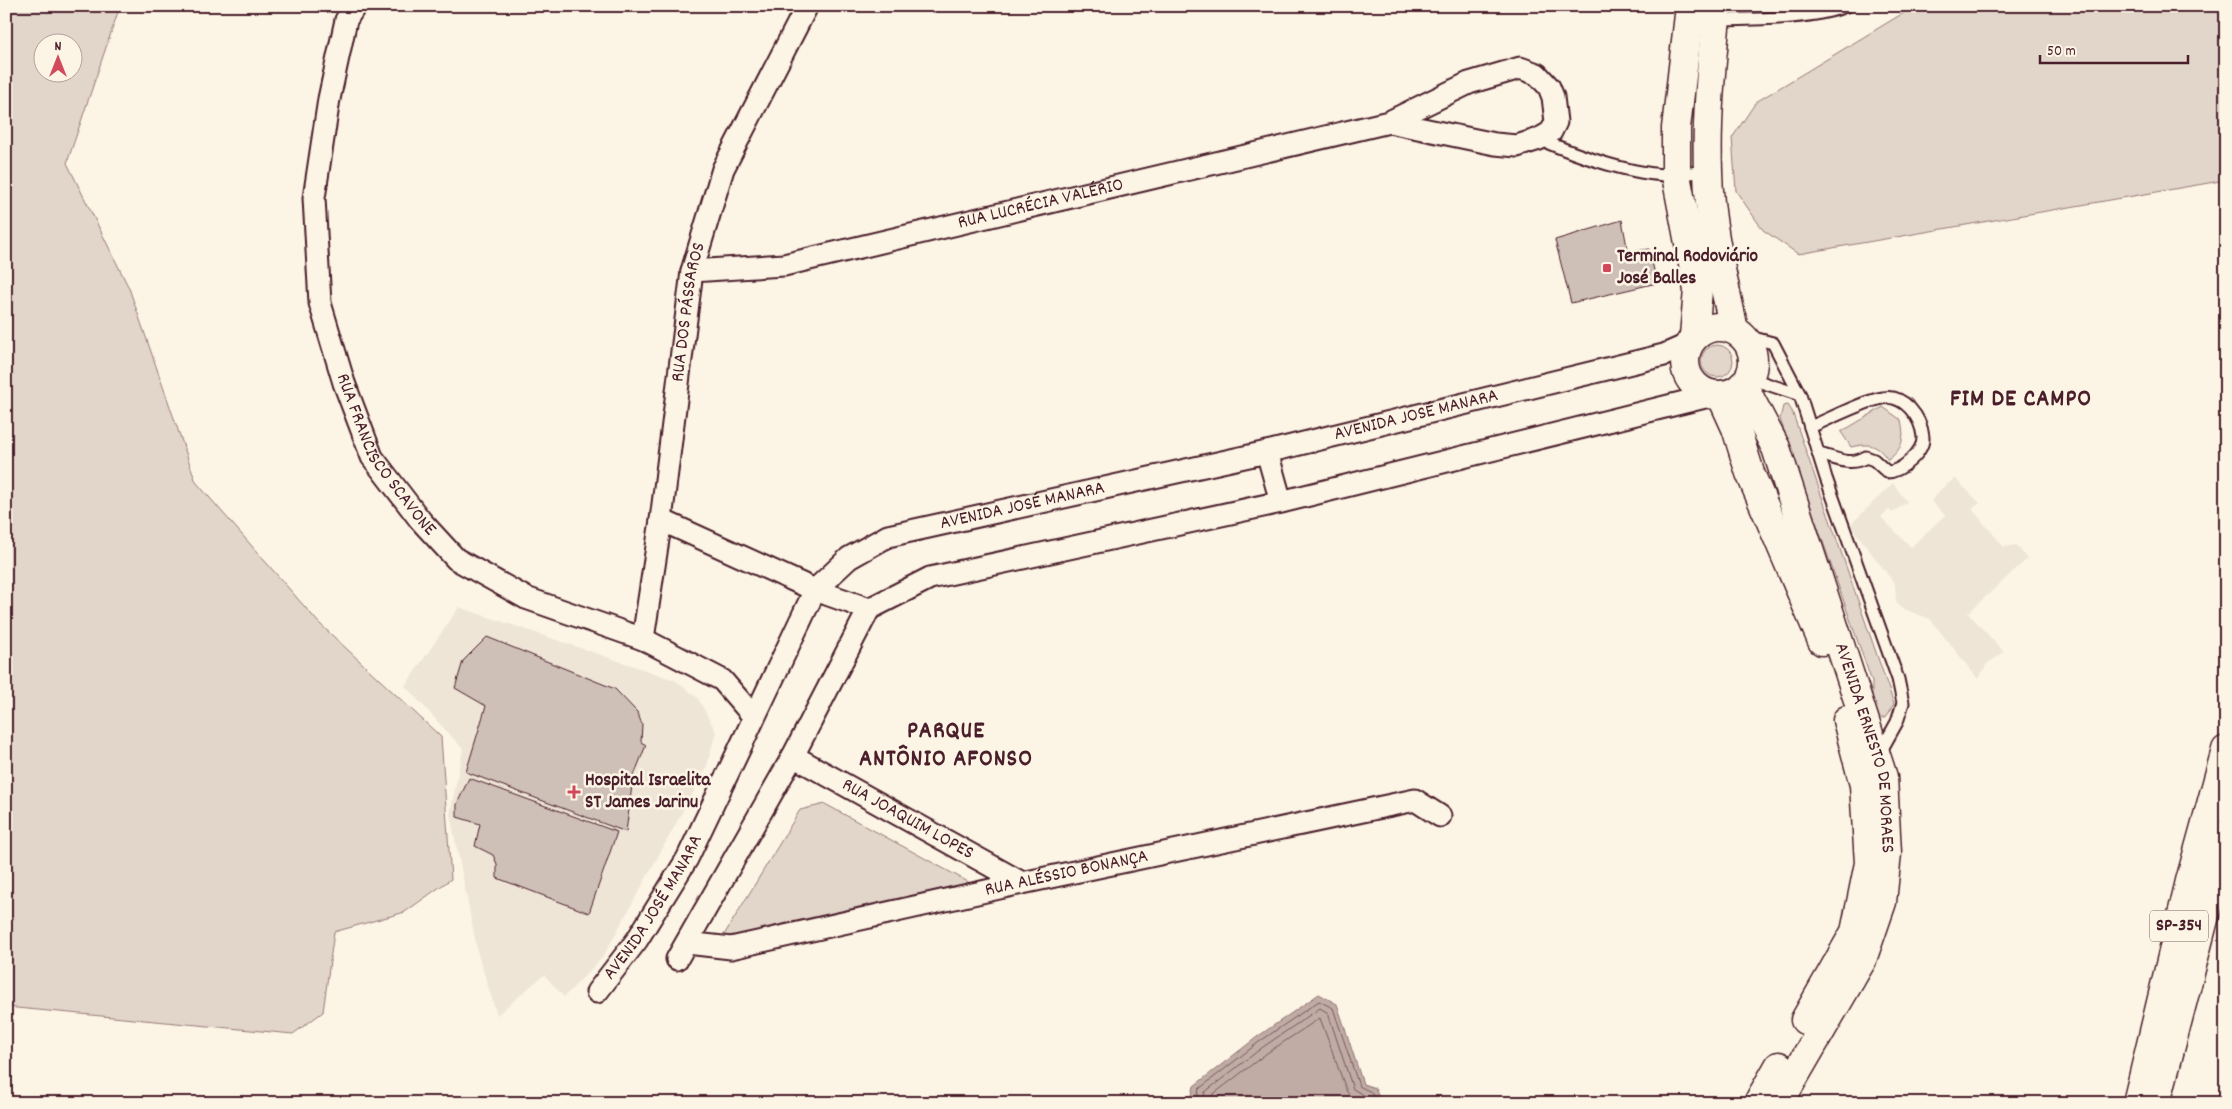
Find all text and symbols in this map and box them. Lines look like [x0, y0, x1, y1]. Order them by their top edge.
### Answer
north arrow [32, 32, 82, 82]
scale bar [2040, 32, 2187, 64]
text: N [55, 37, 62, 57]
text: 50 m [2047, 41, 2076, 63]
street label: RUA LUCRÉCIA VALÉRIO [955, 172, 1126, 237]
street label: RUA DOS PÁSSAROS [665, 239, 713, 384]
place label: Terminal Rodoviário José Balles [1617, 244, 1759, 293]
marker: Terminal Rodoviário José Balles [1601, 262, 1613, 274]
street label: RUA FRANCISCO SCAVONE [329, 371, 442, 543]
street label: AVENIDA JOSÉ MANARA [1331, 382, 1501, 449]
district label: FIM DE CAMPO [1950, 383, 2092, 417]
street label: AVENIDA JOSÉ MANARA [938, 475, 1108, 538]
street label: AVENIDA ERNESTO DE MORAES [1827, 639, 1900, 854]
district label: PARQUE ANTÔNIO AFONSO [859, 715, 1033, 777]
place label: Hospital Israelita ST James Jarinu [585, 768, 711, 817]
street label: RUA JOAQUIM LOPES [837, 772, 979, 867]
marker: Hospital Israelita ST James Jarinu [567, 785, 581, 799]
street label: AVENIDA JOSÉ MANARA [597, 830, 710, 986]
street label: RUA ALÉSSIO BONANÇA [982, 843, 1151, 904]
road number: SP-354 [2150, 910, 2208, 941]

